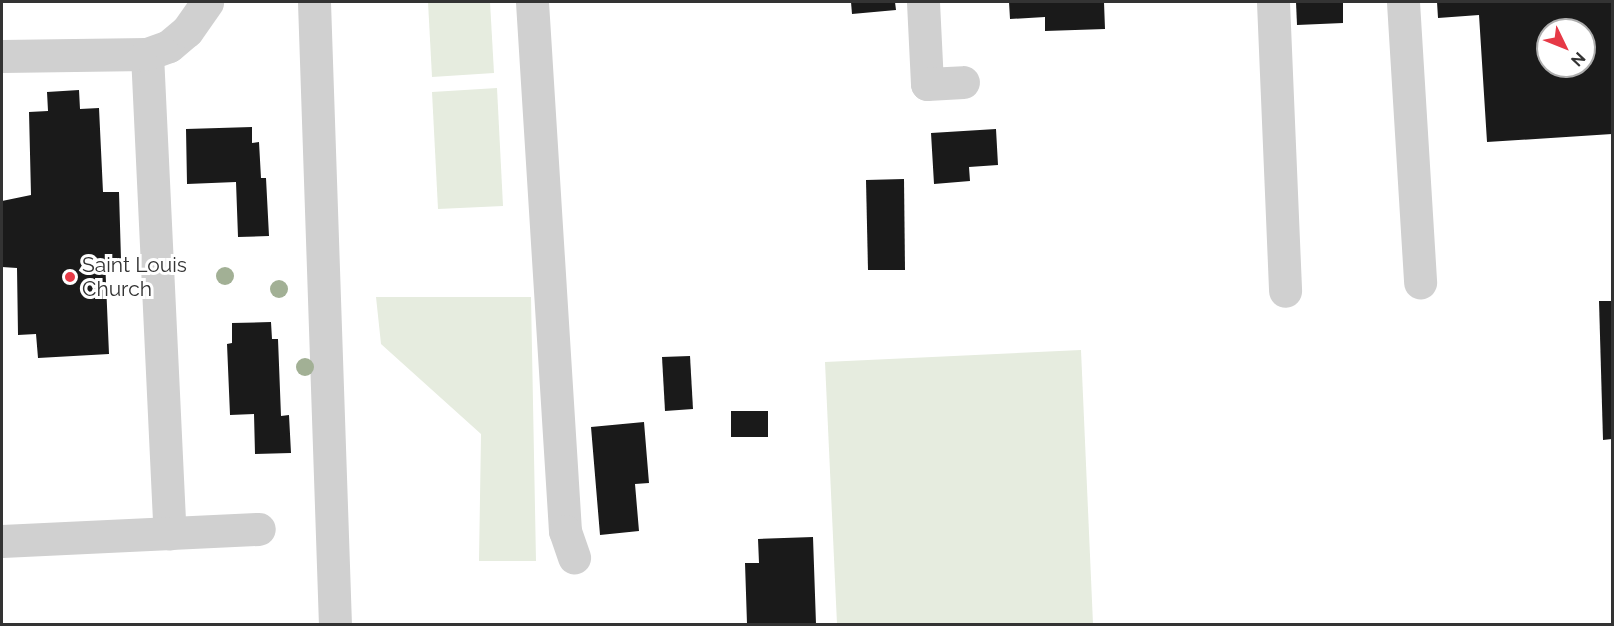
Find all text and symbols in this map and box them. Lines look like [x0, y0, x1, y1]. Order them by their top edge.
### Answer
north arrow [1536, 18, 1596, 78]
text: N [1567, 48, 1589, 70]
place label: Saint Louis Church [82, 252, 187, 302]
marker: Saint Louis Church [63, 270, 77, 284]

